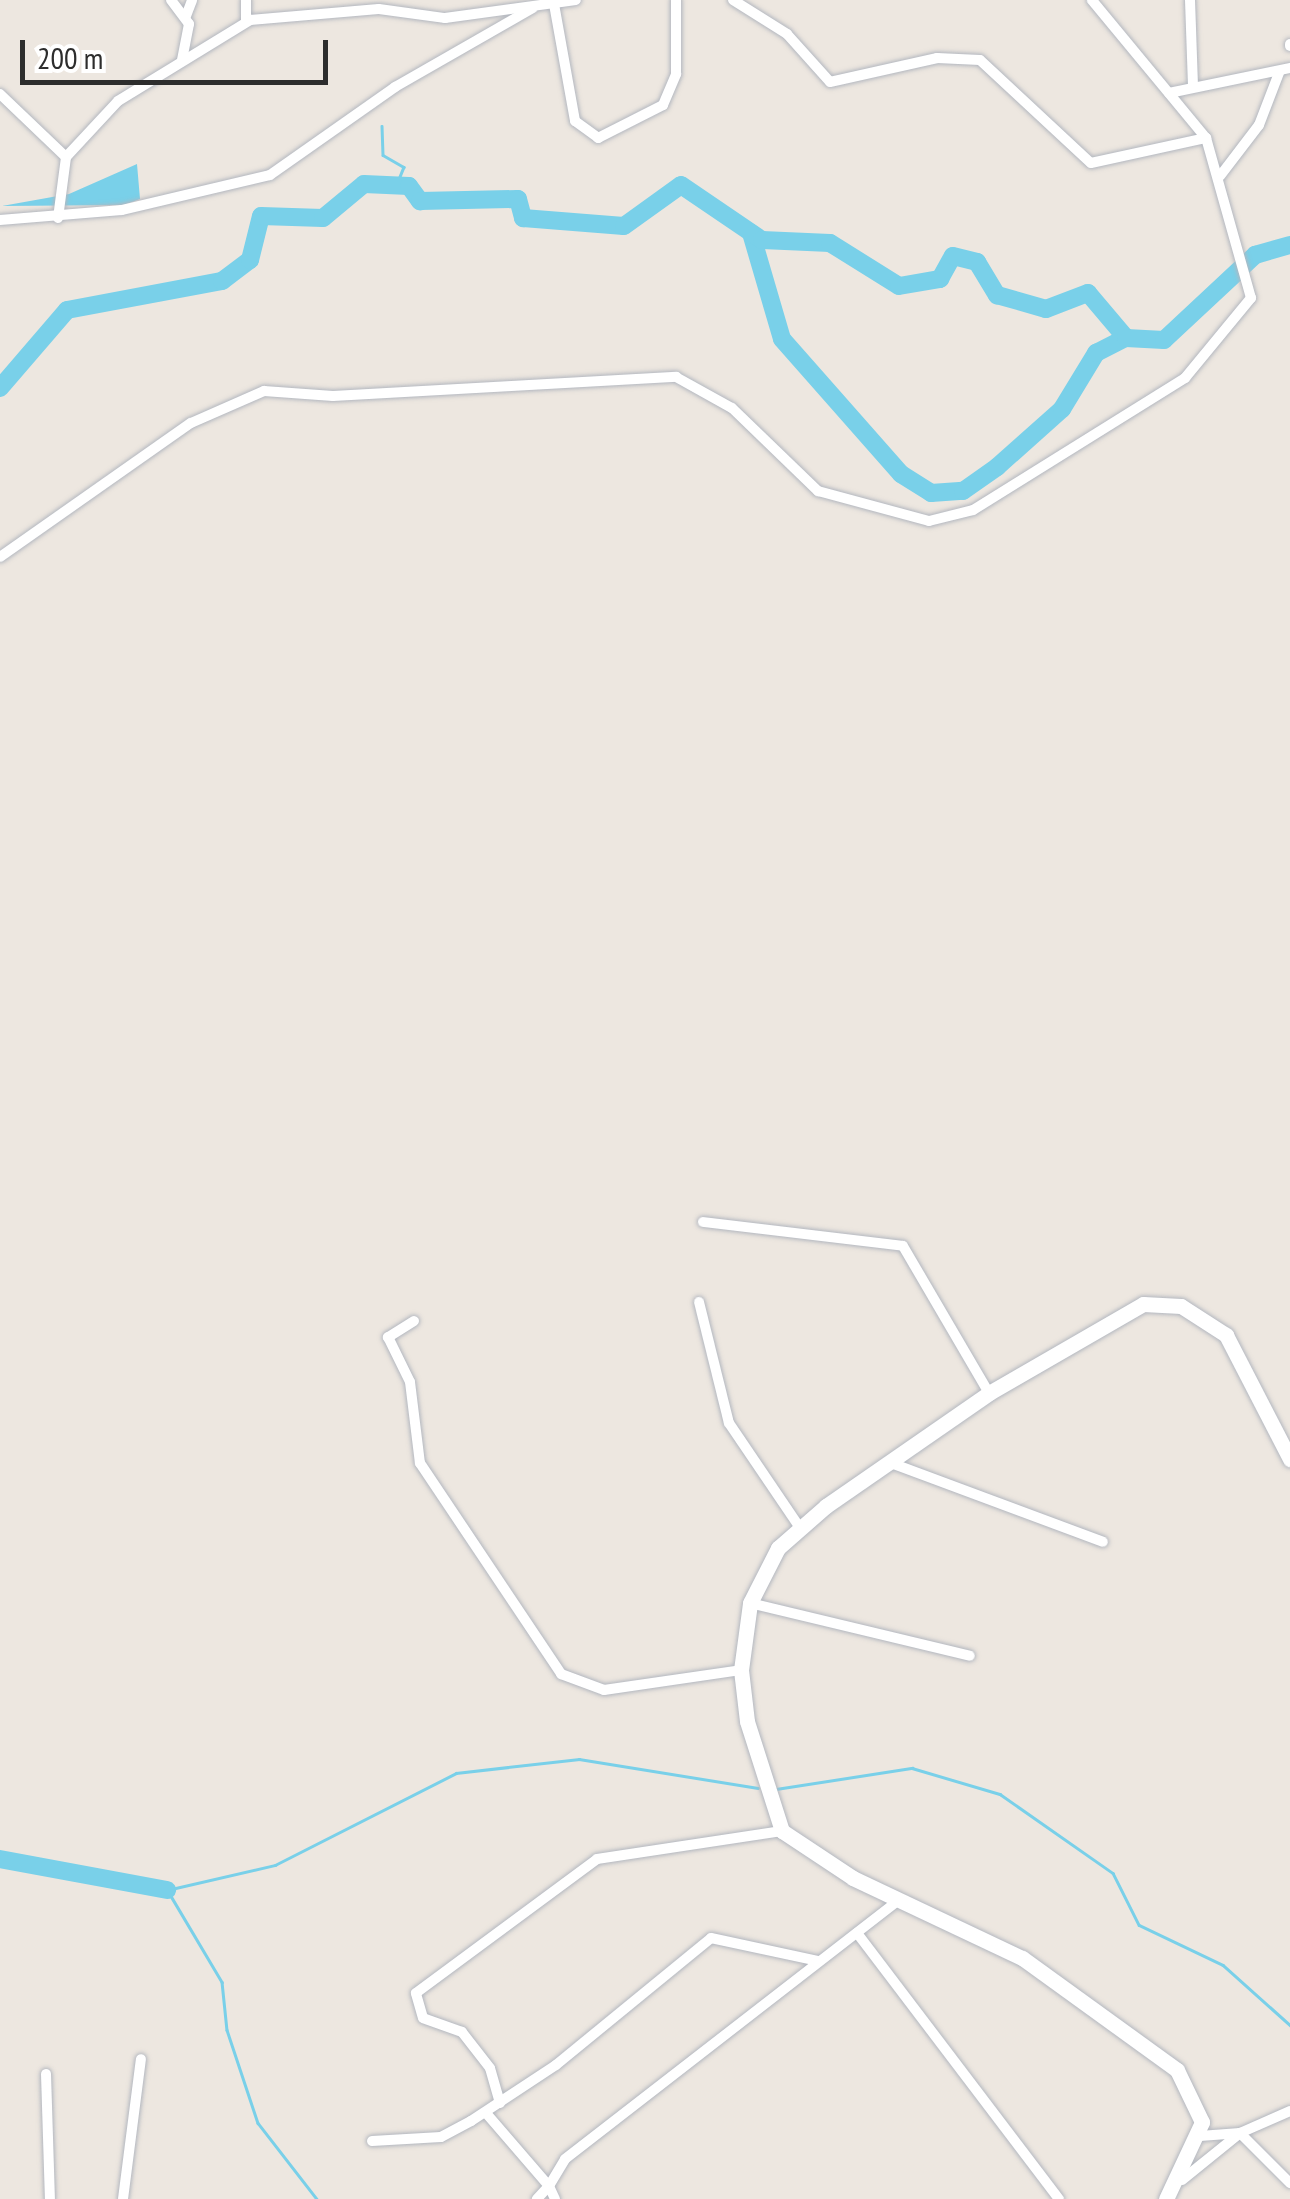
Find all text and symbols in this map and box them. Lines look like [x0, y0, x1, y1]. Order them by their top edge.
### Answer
scale bar [25, 20, 332, 82]
text: 200 m [37, 38, 103, 77]

